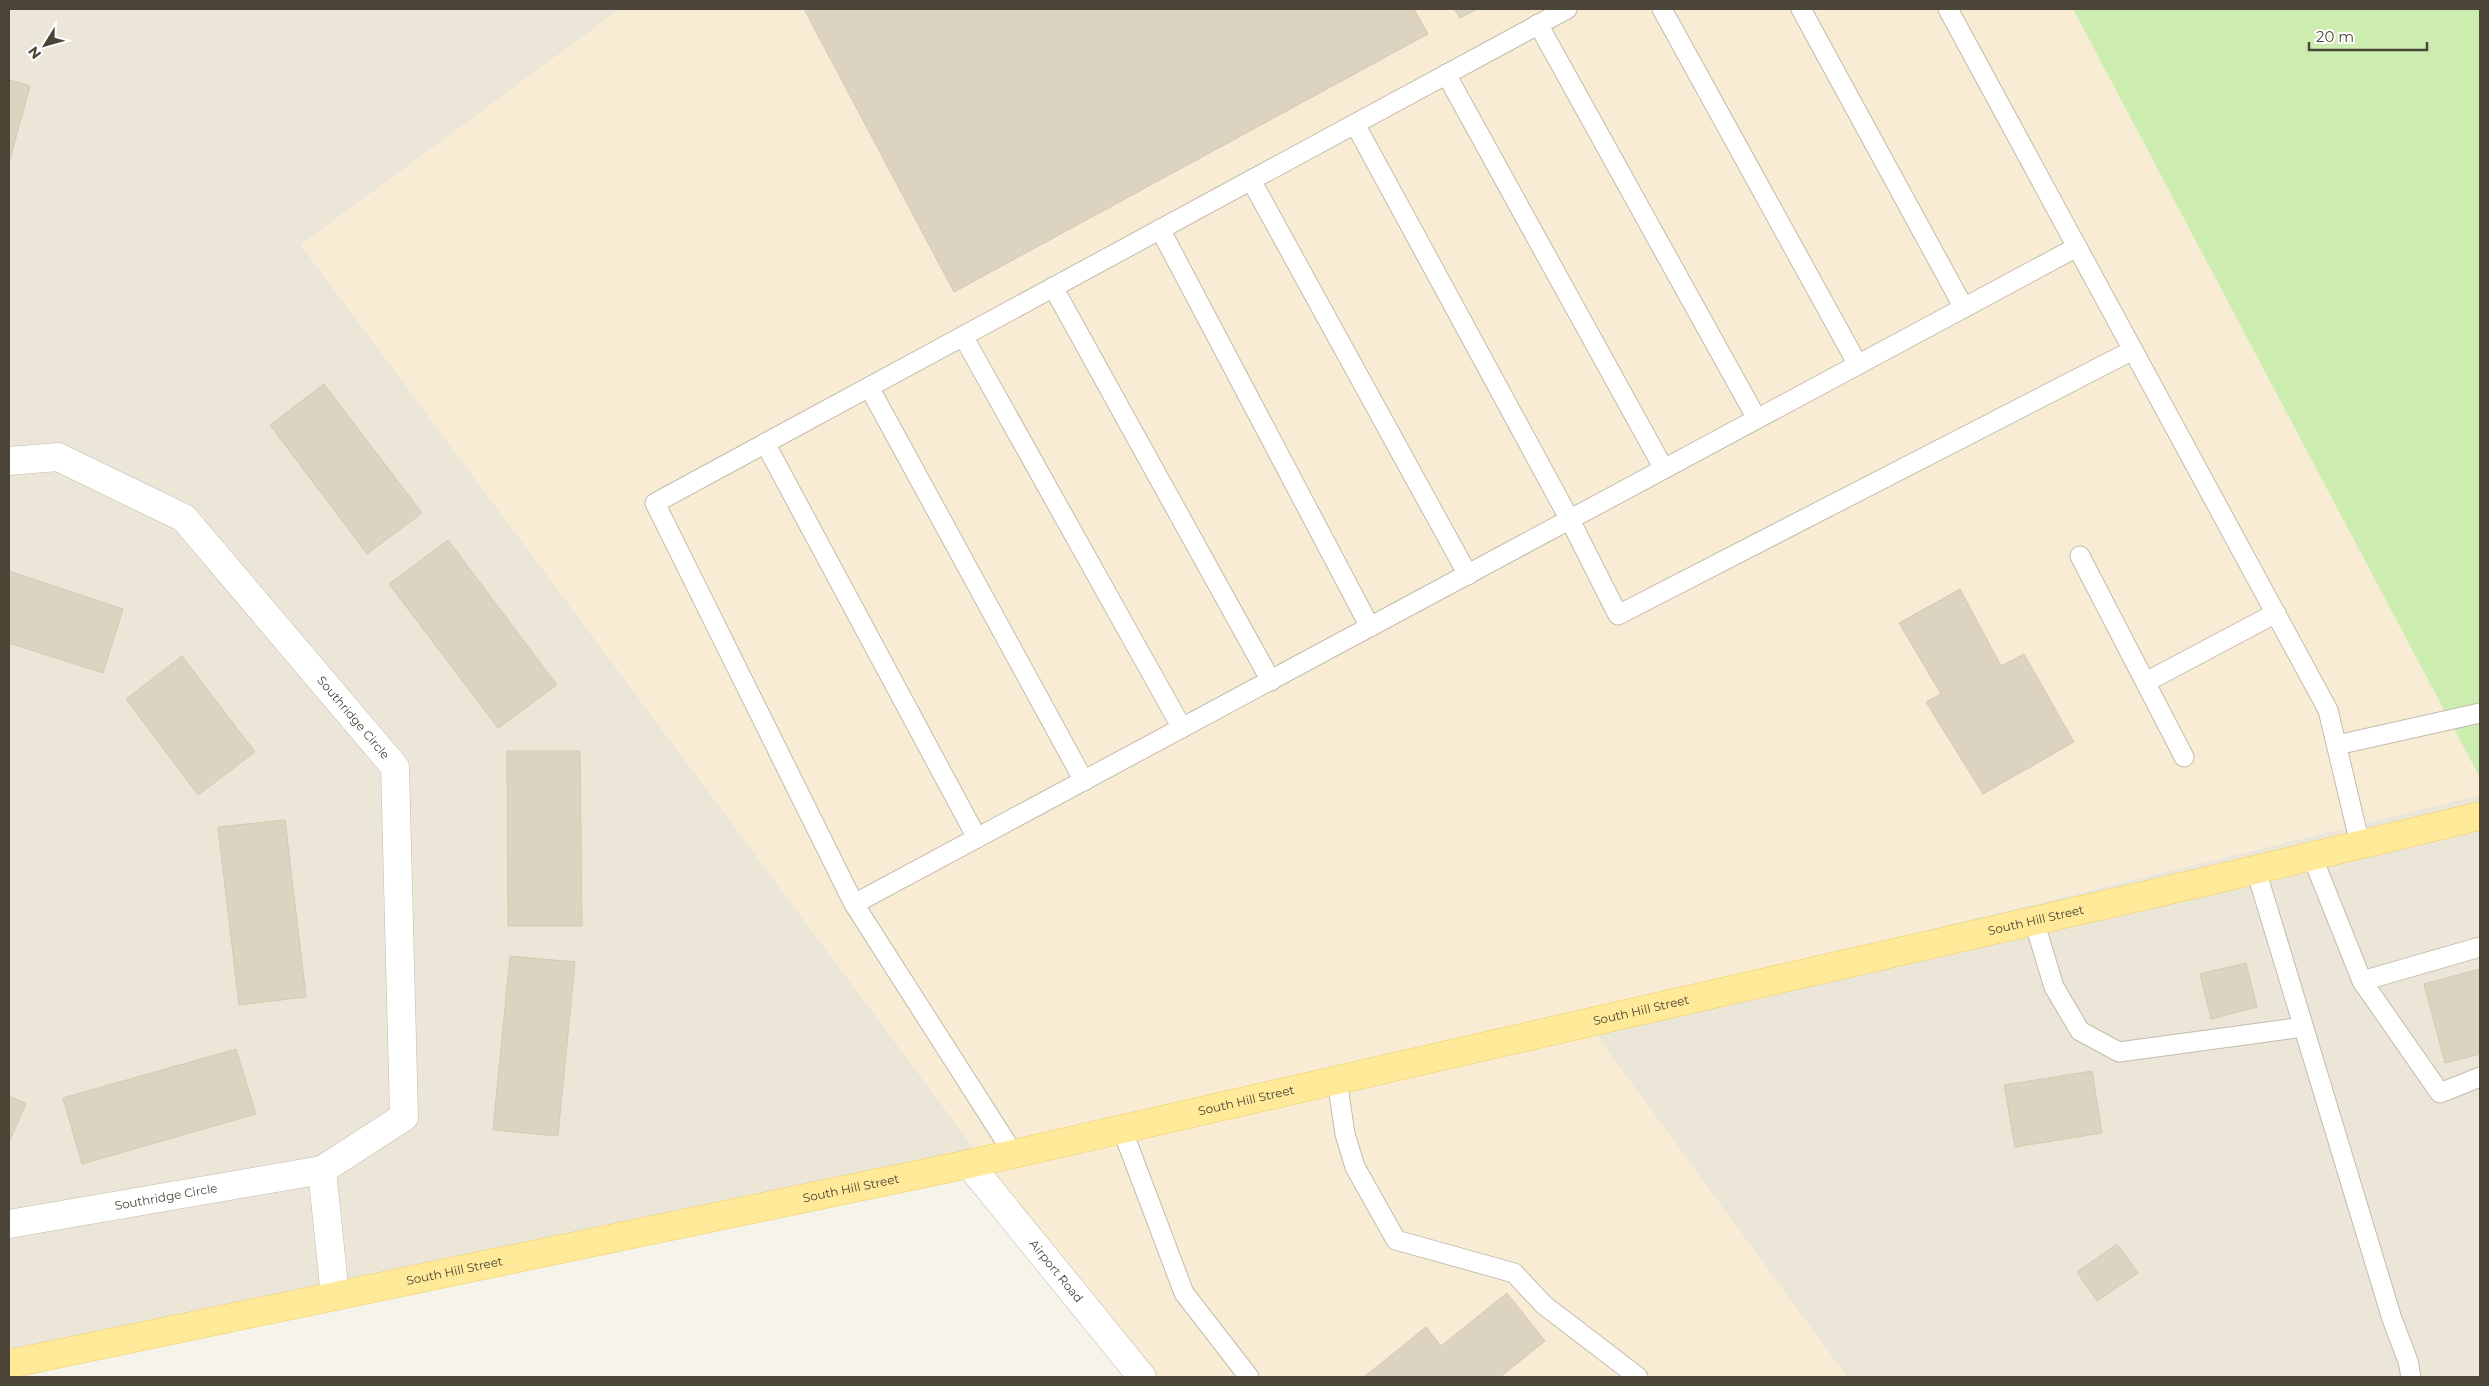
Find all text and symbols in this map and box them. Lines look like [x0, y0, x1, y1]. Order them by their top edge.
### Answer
north arrow [20, 20, 70, 70]
scale bar [2309, 20, 2426, 52]
text: 20 m [2316, 27, 2354, 46]
text: N [24, 43, 45, 63]
street label: Southridge Circle [314, 673, 393, 762]
street label: South Hill Street [1986, 902, 2085, 938]
street label: South Hill Street [1591, 992, 1691, 1028]
street label: South Hill Street [1197, 1082, 1296, 1118]
street label: South Hill Street [801, 1171, 900, 1205]
street label: Southridge Circle [113, 1180, 219, 1213]
street label: Airport Road [1026, 1236, 1086, 1305]
street label: South Hill Street [405, 1253, 504, 1288]

